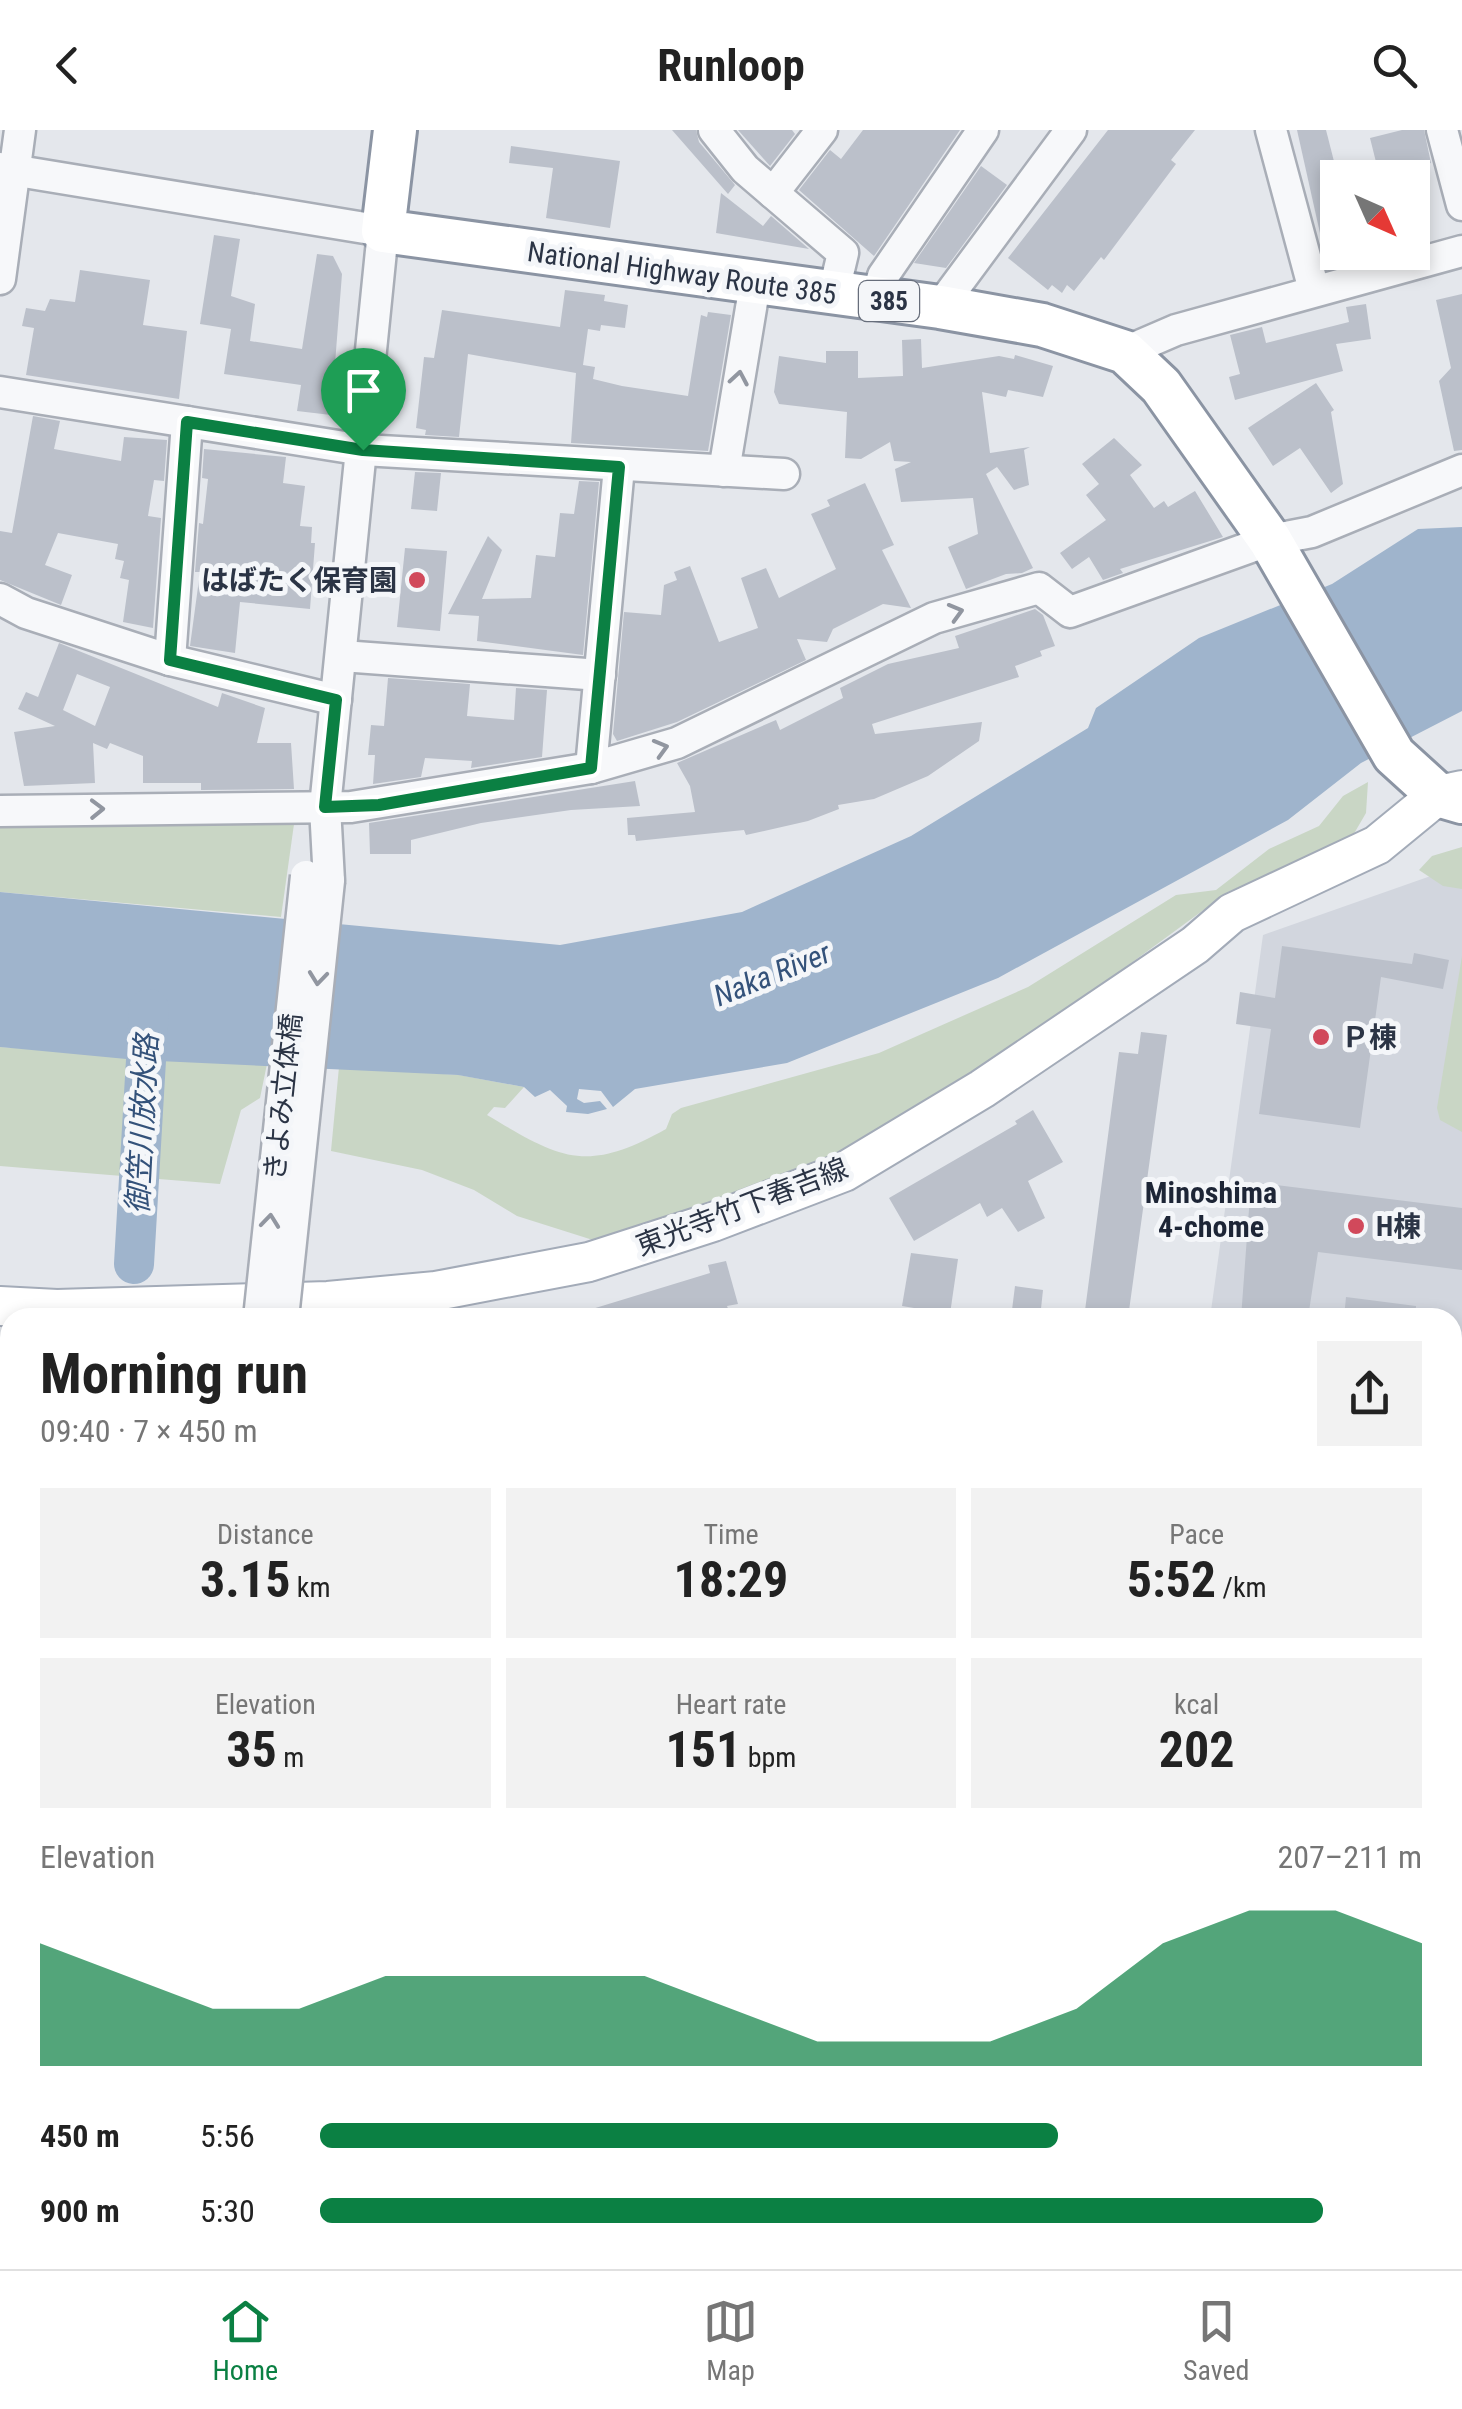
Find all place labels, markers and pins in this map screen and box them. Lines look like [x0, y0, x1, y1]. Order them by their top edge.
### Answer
pin [321, 348, 406, 451]
place label: はばたく保育園 [201, 564, 397, 597]
marker: はばたく保育園 [406, 569, 428, 591]
place label: Ｐ棟 [1341, 1021, 1397, 1054]
marker: Ｐ棟 [1310, 1026, 1332, 1048]
place label: H棟 [1376, 1210, 1421, 1243]
marker: H棟 [1345, 1215, 1367, 1237]

